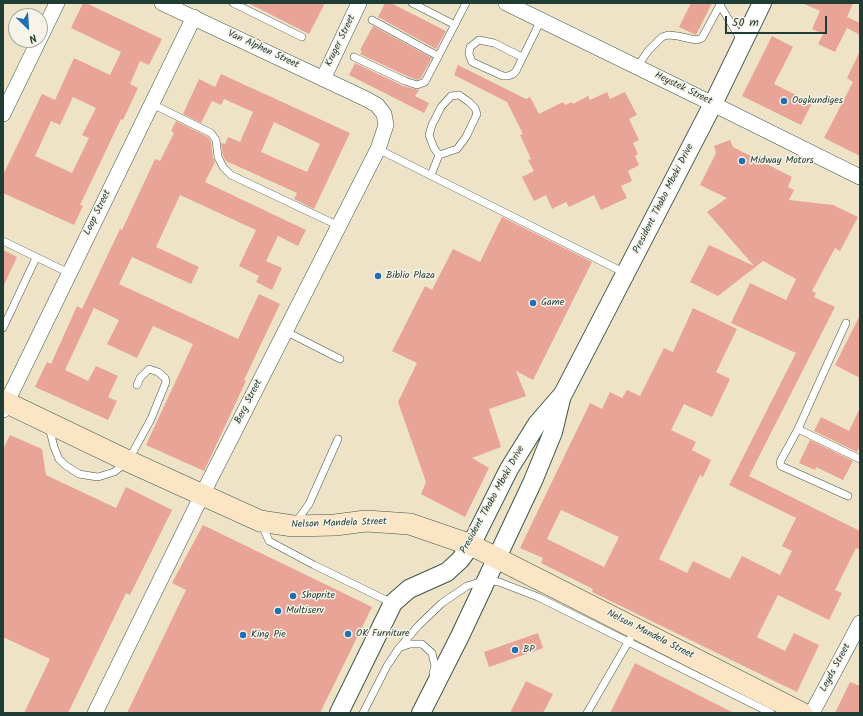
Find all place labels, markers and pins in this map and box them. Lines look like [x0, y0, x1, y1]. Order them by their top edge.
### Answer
place label: Oogkundiges [792, 95, 843, 107]
marker: Oogkundiges [779, 96, 789, 106]
place label: Midway Motors [750, 155, 814, 167]
marker: Midway Motors [737, 156, 747, 166]
place label: Biblio Plaza [386, 270, 435, 282]
marker: Biblio Plaza [373, 271, 383, 281]
place label: Game [541, 297, 564, 309]
marker: Game [528, 298, 538, 308]
place label: Shoprite [301, 590, 335, 602]
marker: Shoprite [288, 591, 298, 601]
place label: Multiserv [286, 605, 324, 617]
marker: Multiserv [273, 606, 283, 616]
place label: OK Furniture [356, 628, 410, 640]
place label: King Pie [251, 629, 286, 641]
marker: OK Furniture [343, 629, 353, 639]
marker: King Pie [238, 630, 248, 640]
place label: BP [523, 644, 535, 656]
marker: BP [510, 645, 520, 655]

